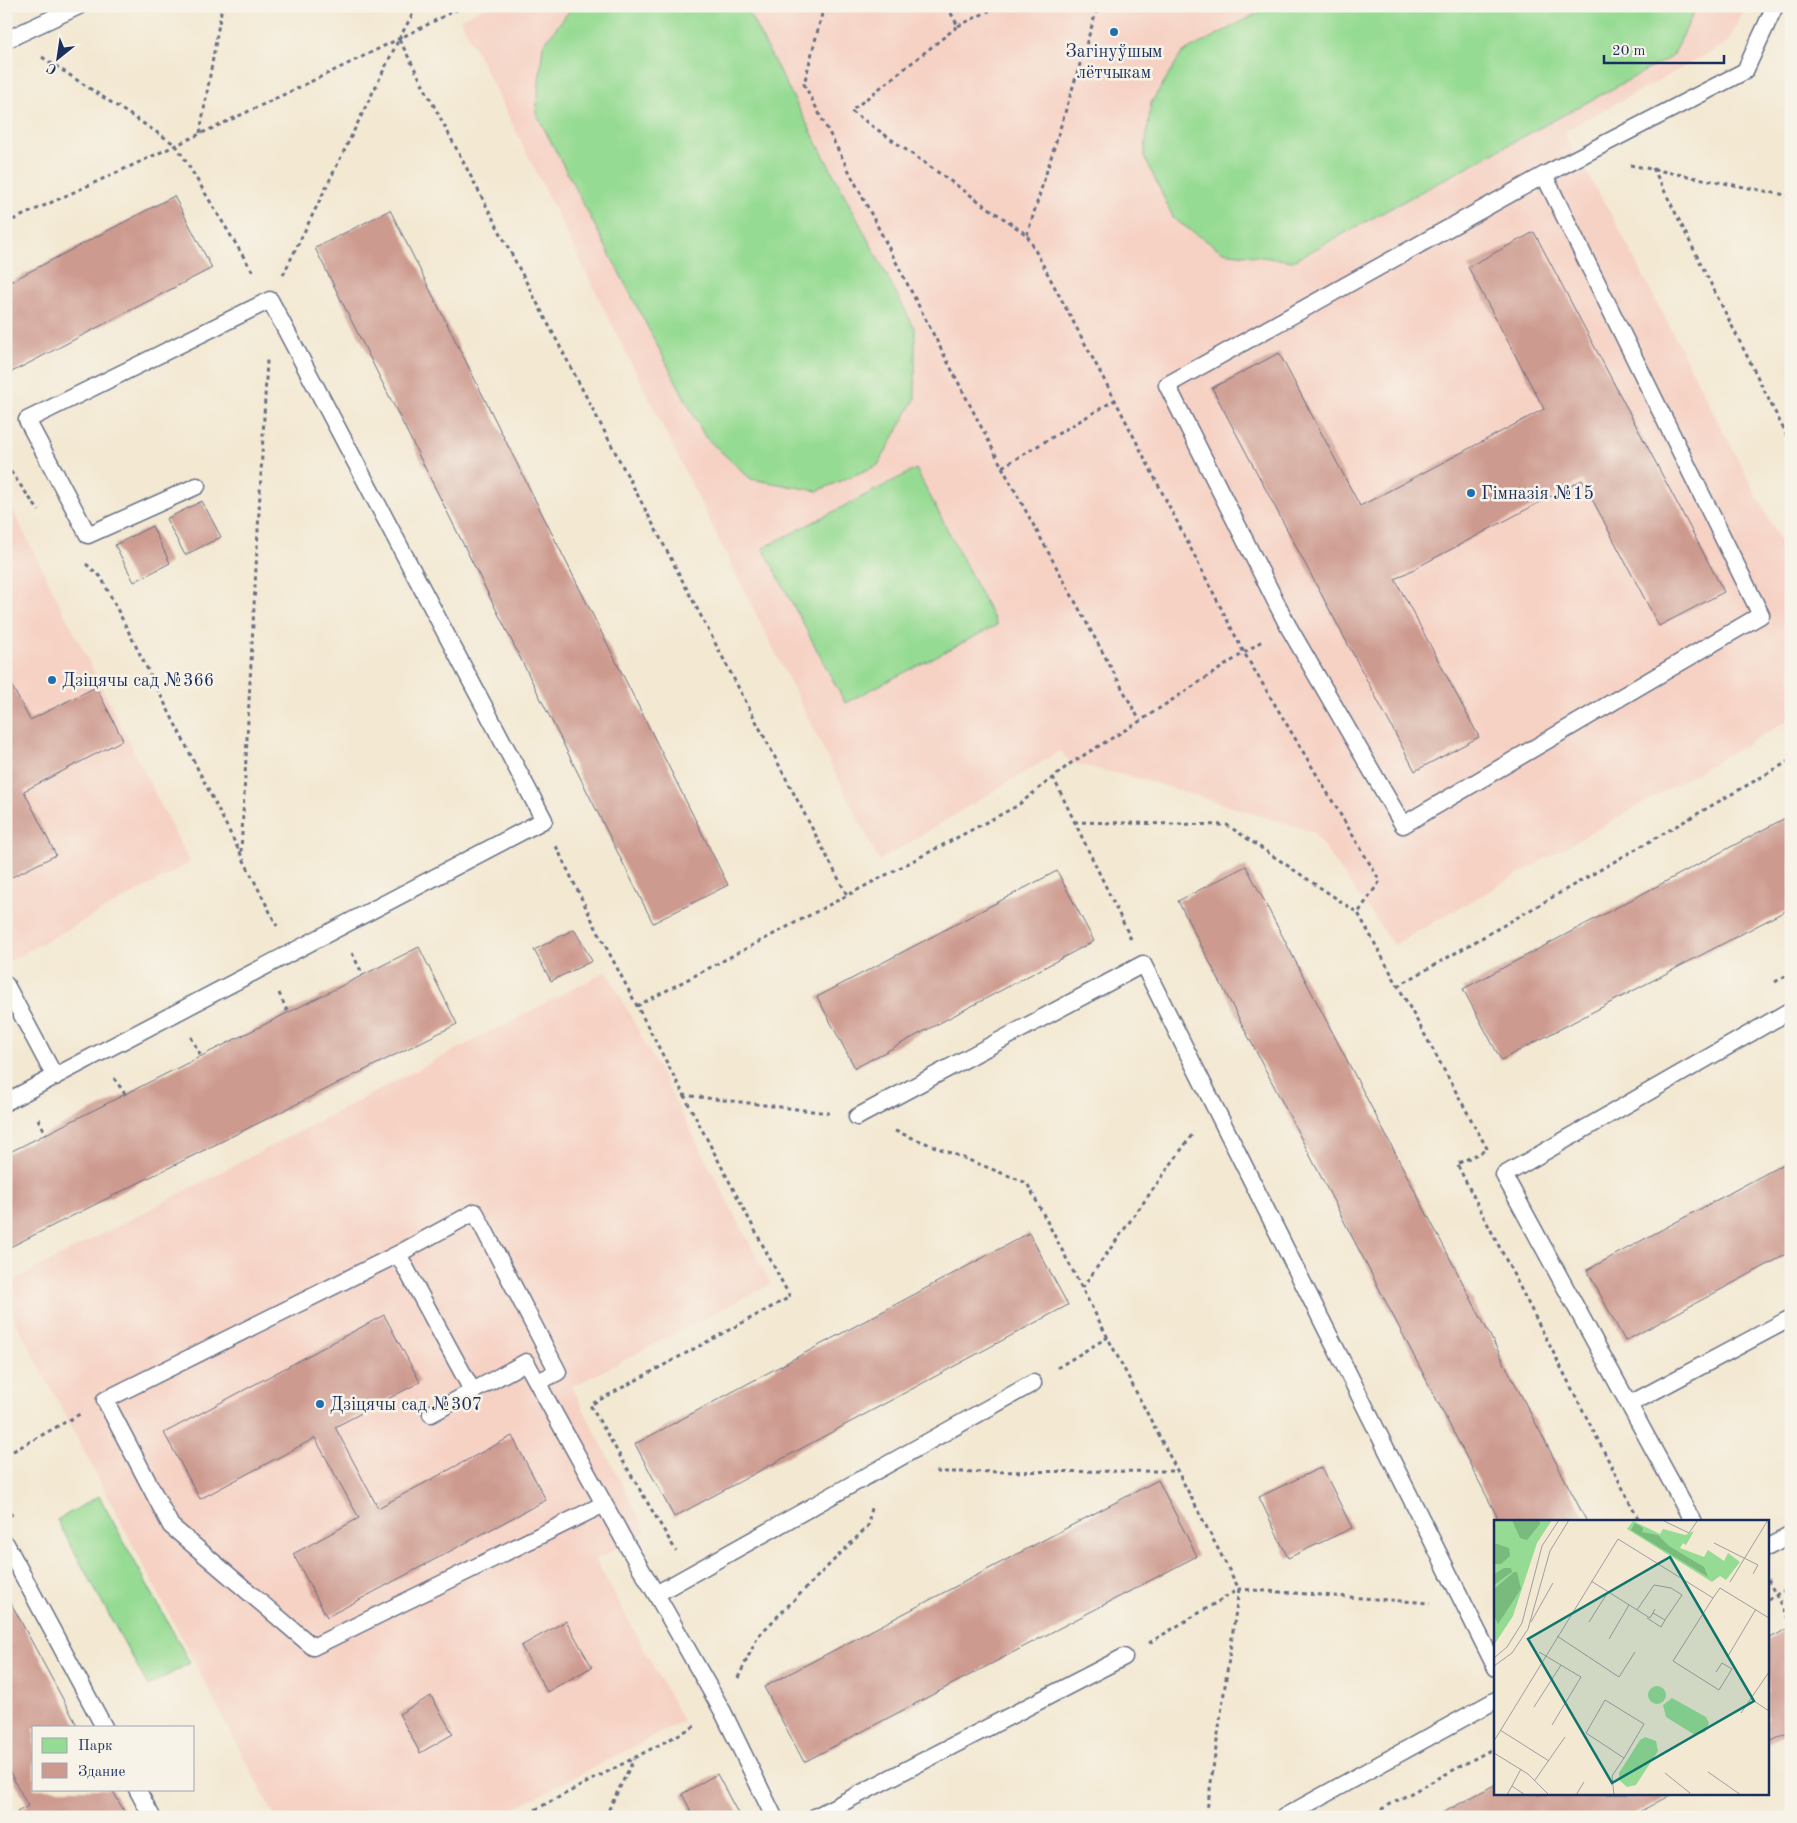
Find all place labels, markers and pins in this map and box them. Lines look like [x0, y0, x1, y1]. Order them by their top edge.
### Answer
marker: Загінуўшым лётчыкам [1108, 26, 1120, 38]
place label: Загінуўшым лётчыкам [1066, 43, 1162, 82]
place label: Гімназія №15 [1481, 485, 1594, 503]
marker: Гімназія №15 [1465, 487, 1477, 499]
place label: Дзіцячы сад №366 [62, 672, 214, 690]
marker: Дзіцячы сад №366 [46, 674, 58, 686]
place label: Дзіцячы сад №307 [330, 1396, 482, 1414]
marker: Дзіцячы сад №307 [314, 1398, 326, 1410]

